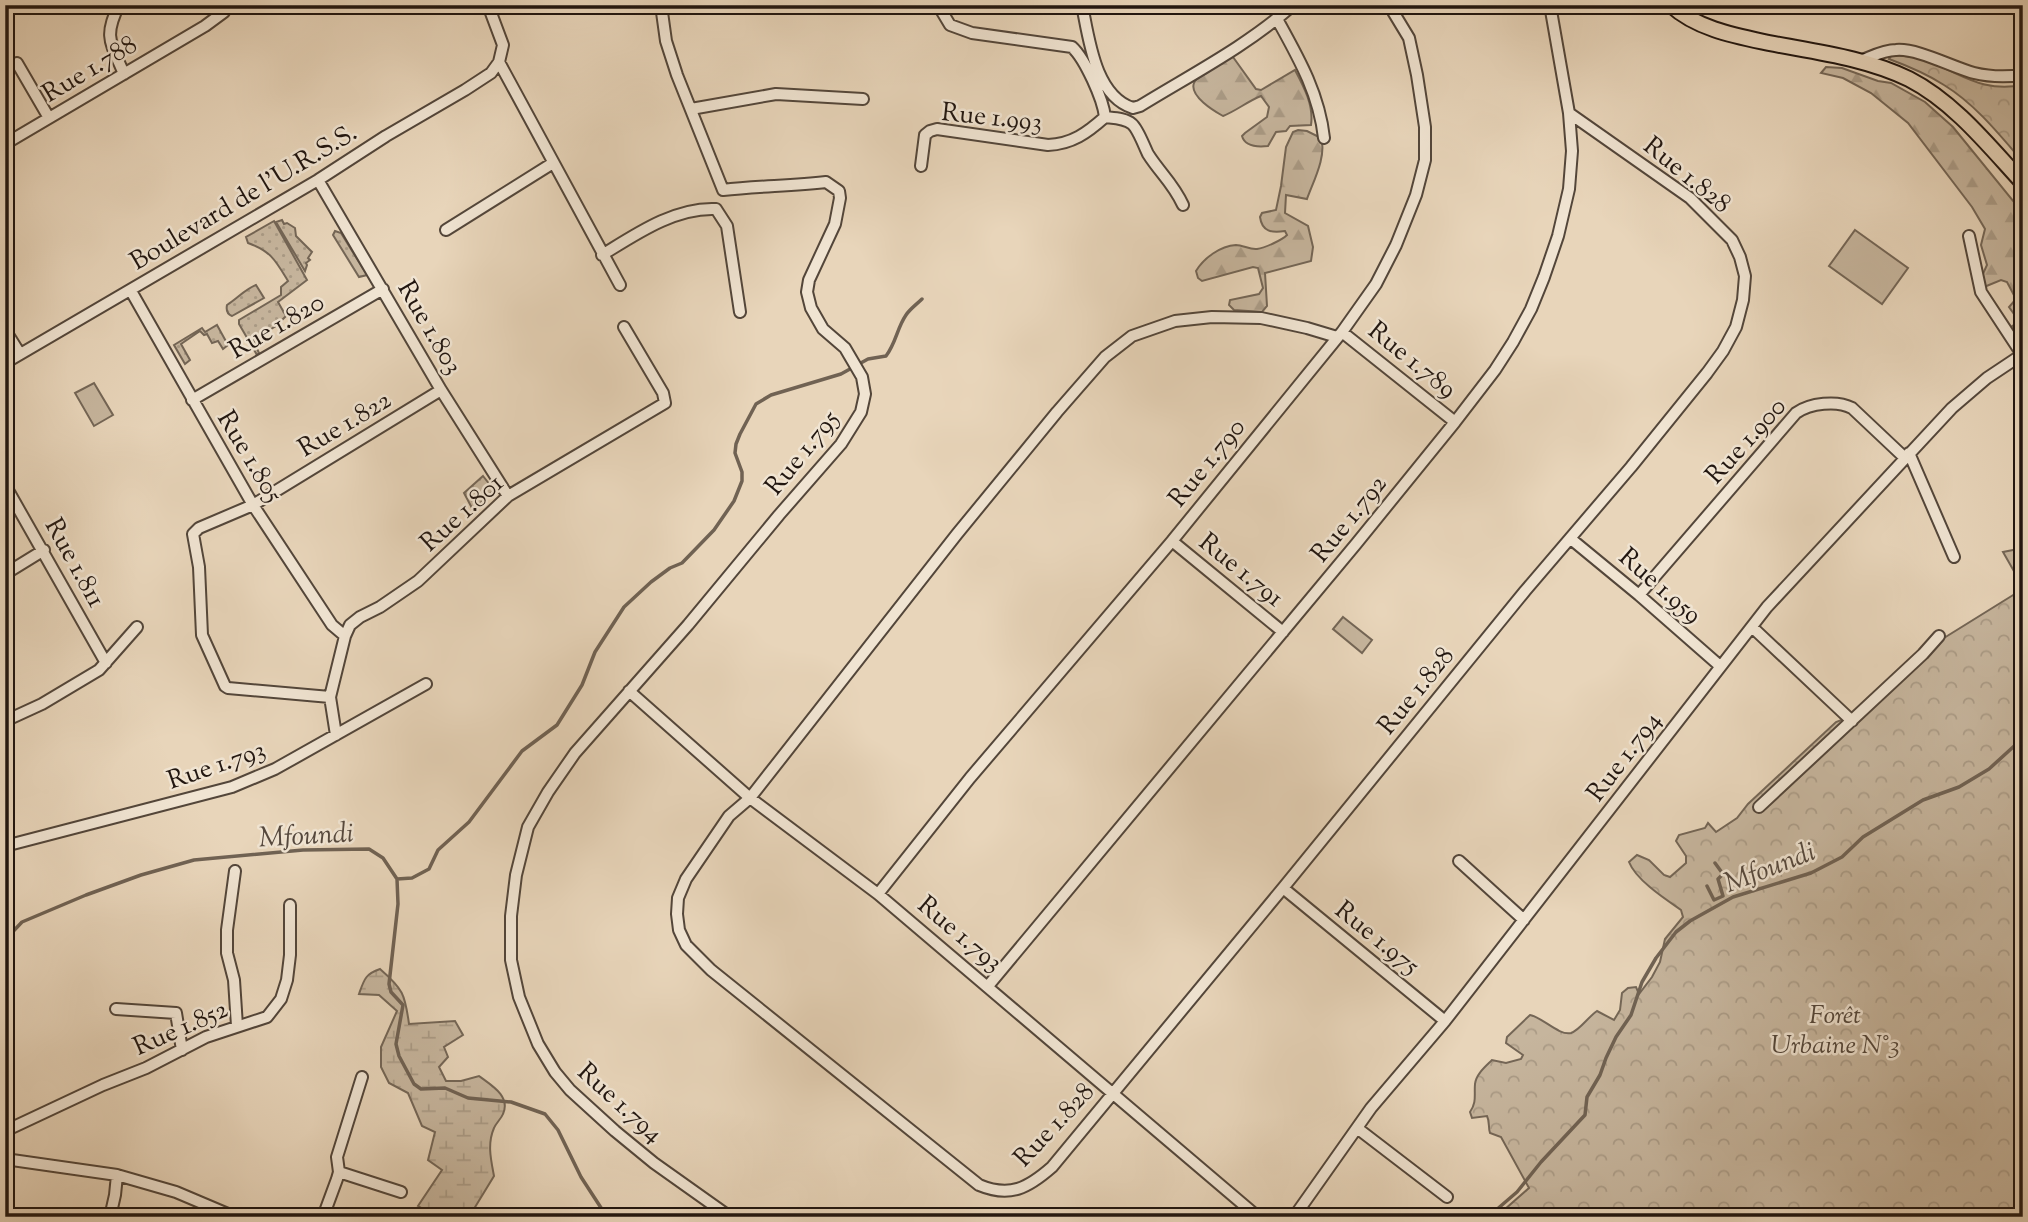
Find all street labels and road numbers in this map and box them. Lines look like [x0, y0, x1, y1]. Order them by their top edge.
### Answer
street label: Rue 1.788 [36, 27, 145, 113]
street label: Rue 1.993 [939, 95, 1044, 142]
street label: Boulevard de l'U.R.S.S. [124, 116, 365, 281]
street label: Rue 1.828 [1634, 129, 1738, 223]
street label: Rue 1.803 [387, 274, 471, 382]
street label: Rue 1.820 [223, 285, 332, 369]
street label: Rue 1.789 [1359, 314, 1464, 408]
street label: Rue 1.822 [292, 383, 399, 468]
street label: Rue 1.900 [1698, 390, 1796, 493]
street label: Rue 1.795 [757, 403, 849, 504]
street label: Rue 1.805 [207, 404, 291, 510]
street label: Rue 1.790 [1161, 411, 1255, 516]
street label: Rue 1.801 [413, 466, 513, 561]
street label: Rue 1.792 [1303, 468, 1397, 571]
street label: Rue 1.811 [34, 512, 113, 615]
street label: Rue 1.791 [1190, 525, 1291, 617]
street label: Rue 1.959 [1610, 540, 1709, 634]
street label: Rue 1.828 [1370, 640, 1464, 744]
street label: Rue 1.794 [1579, 705, 1671, 810]
street label: Rue 1.793 [163, 732, 271, 800]
street label: Rue 1.793 [909, 888, 1010, 982]
street label: Rue 1.975 [1326, 893, 1427, 985]
street label: Rue 1.852 [128, 992, 234, 1067]
street label: Rue 1.794 [568, 1055, 670, 1152]
street label: Rue 1.828 [1006, 1075, 1104, 1176]

